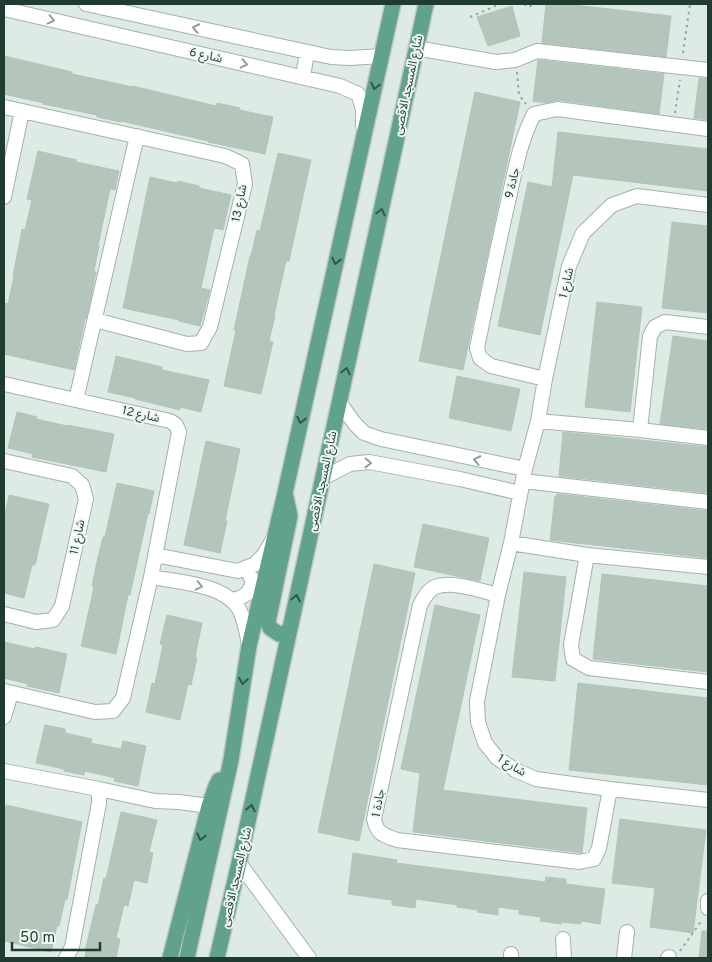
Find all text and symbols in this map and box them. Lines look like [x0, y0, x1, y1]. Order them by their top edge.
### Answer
one-way arrow [47, 14, 56, 25]
one-way arrow [191, 23, 200, 33]
street label: شارع المسجد الاقصى [391, 34, 427, 137]
street label: شارع 6 [188, 44, 224, 68]
one-way arrow [239, 58, 248, 69]
one-way arrow [370, 81, 381, 90]
street label: جادة 9 [502, 166, 524, 200]
street label: شارع 13 [229, 183, 251, 223]
one-way arrow [375, 208, 386, 217]
one-way arrow [331, 257, 342, 266]
street label: شارع 1 [556, 266, 578, 300]
one-way arrow [340, 366, 351, 375]
street label: شارع 12 [120, 403, 161, 427]
one-way arrow [296, 416, 307, 424]
street label: شارع المسجد الاقصى [305, 430, 341, 533]
one-way arrow [473, 455, 482, 466]
one-way arrow [364, 458, 372, 468]
street label: شارع 11 [66, 518, 89, 556]
one-way arrow [194, 580, 203, 591]
one-way arrow [290, 594, 301, 603]
one-way arrow [239, 677, 249, 685]
street label: شارع 1 [494, 751, 529, 781]
street label: جادة 1 [369, 788, 389, 819]
one-way arrow [245, 804, 256, 813]
street label: شارع المسجد الاقصى [218, 826, 256, 929]
one-way arrow [196, 833, 207, 842]
scale bar [12, 920, 100, 952]
text: 50 m [20, 929, 55, 948]

